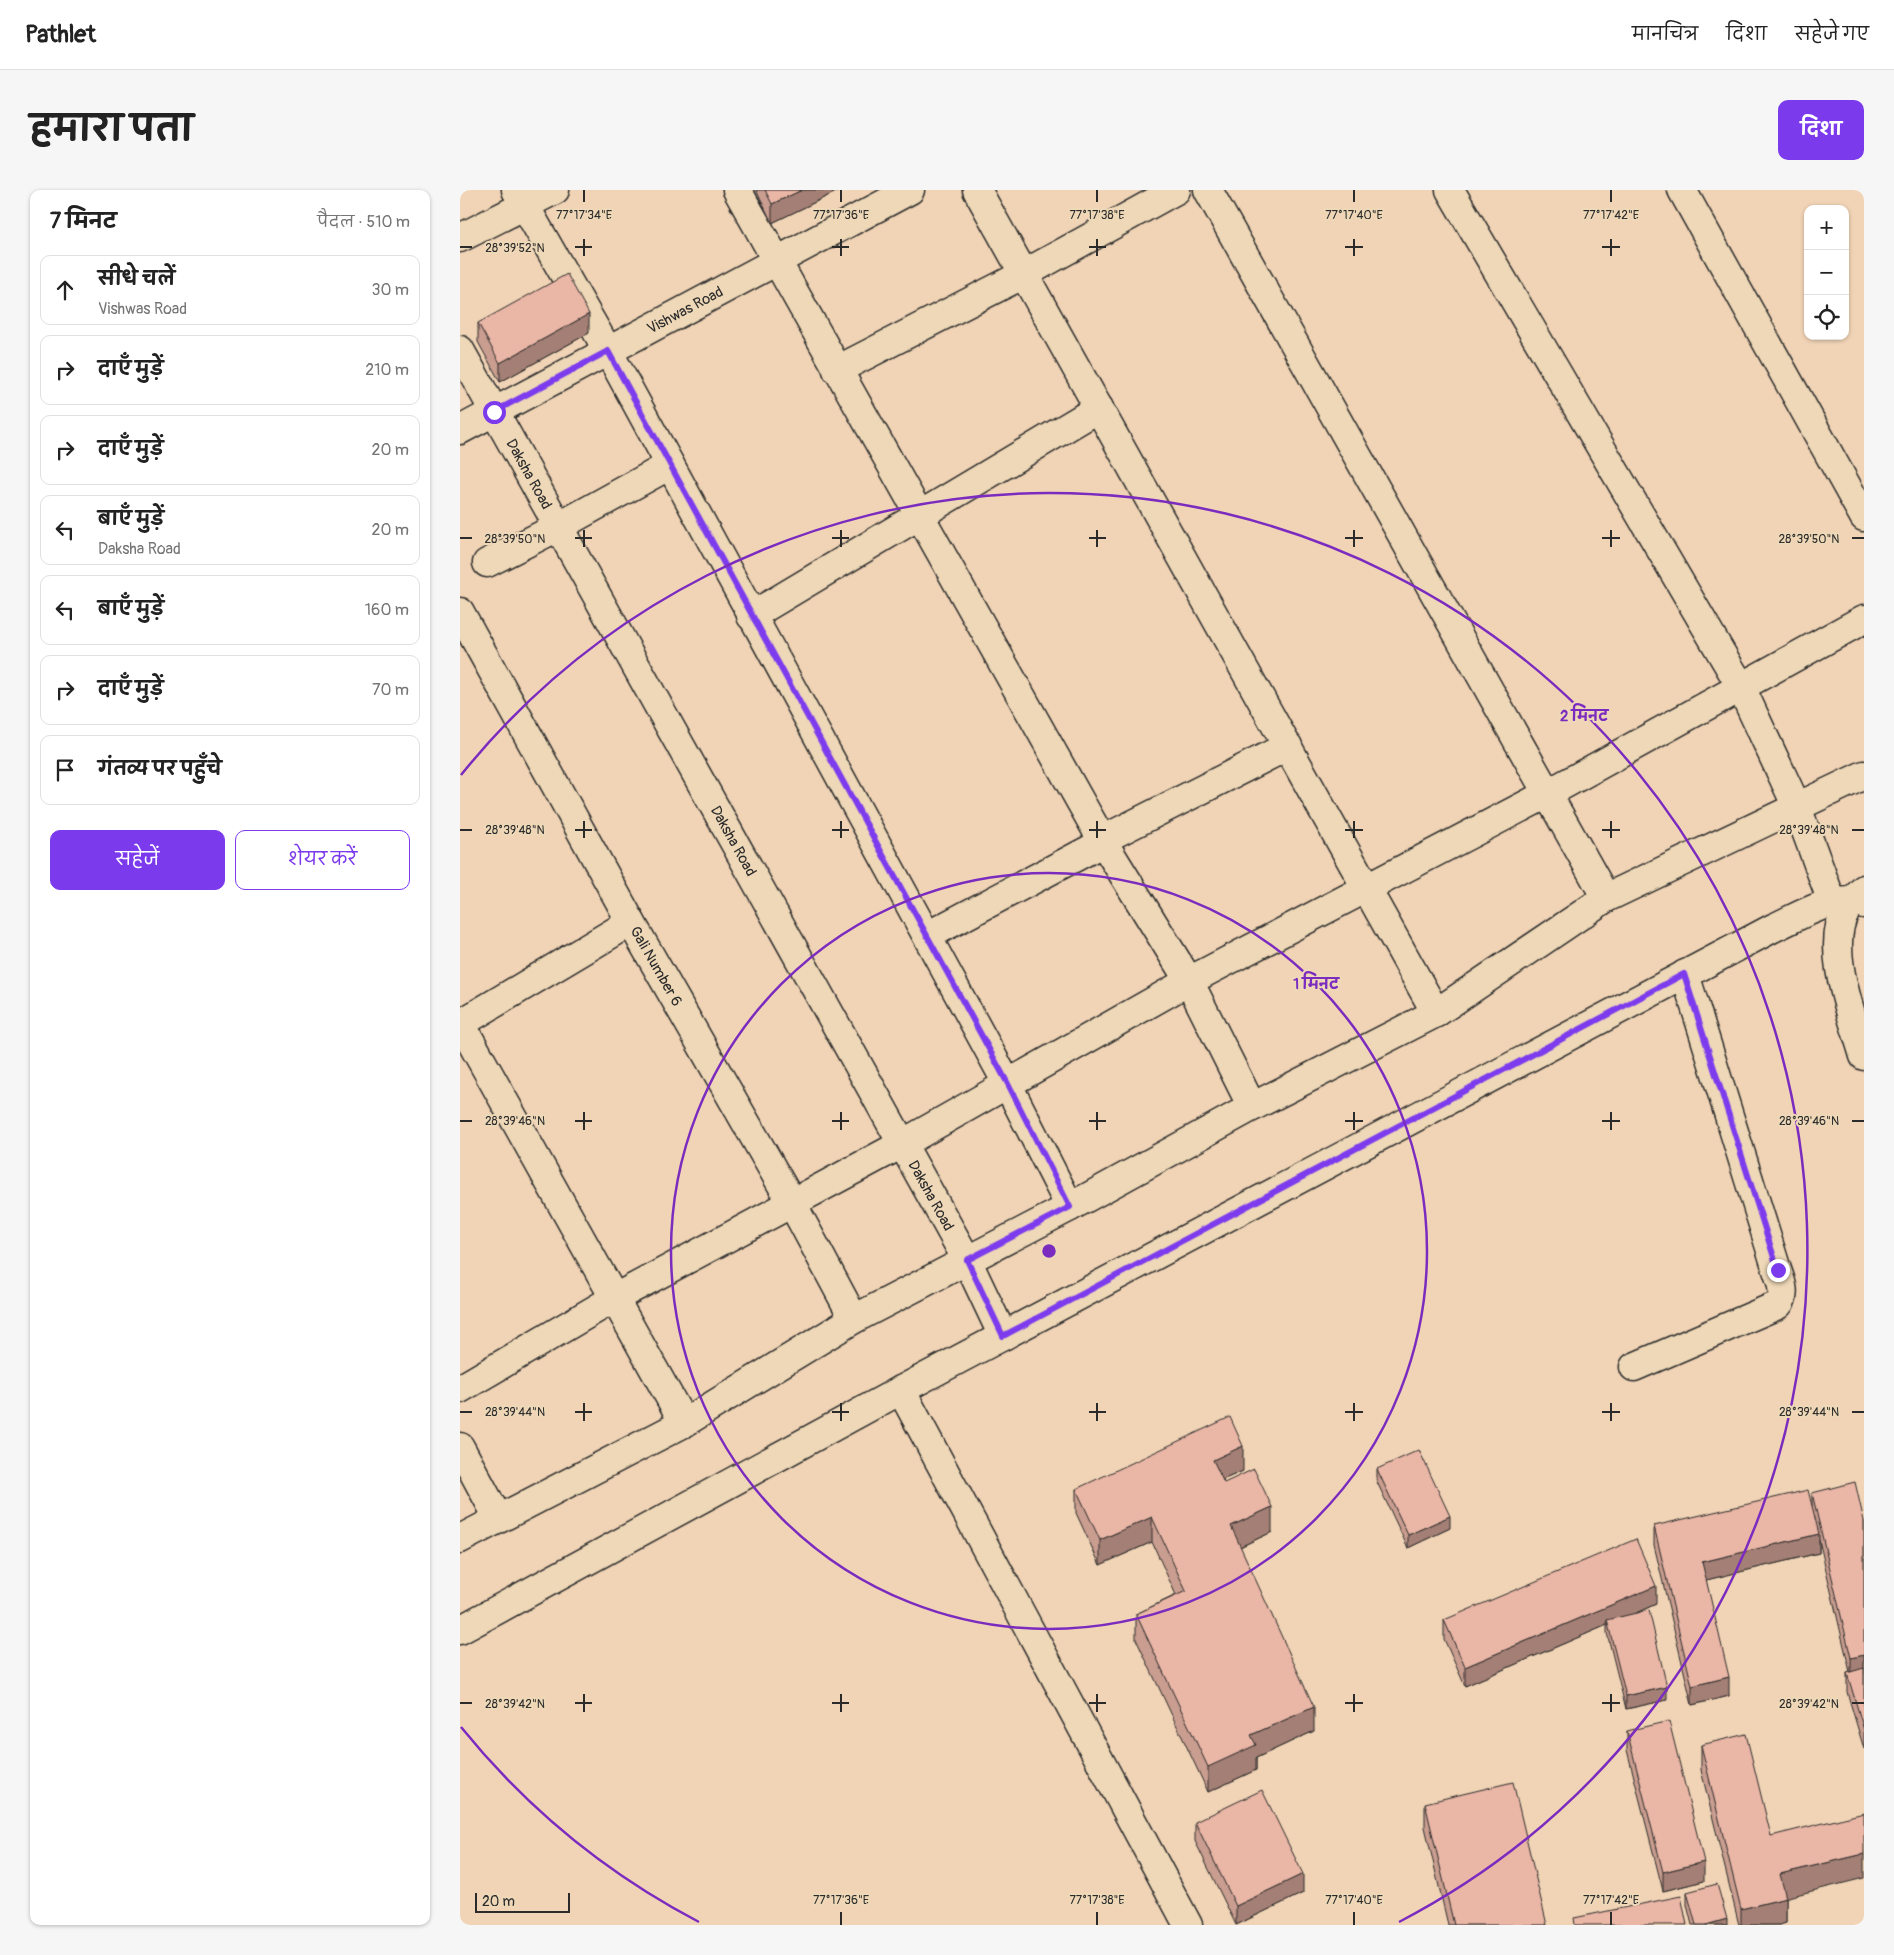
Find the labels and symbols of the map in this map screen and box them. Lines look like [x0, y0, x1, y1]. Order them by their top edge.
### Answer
text: 77°17'34"E [556, 208, 612, 223]
text: 77°17'36"E [813, 208, 869, 223]
text: 77°17'38"E [1069, 208, 1125, 223]
text: 77°17'40"E [1325, 208, 1383, 223]
text: 77°17'42"E [1583, 208, 1639, 223]
text: 28°39'52"N [485, 241, 545, 256]
street label: Vishwas Road [644, 282, 727, 339]
route start [483, 401, 506, 424]
street label: Daksha Road [501, 436, 556, 513]
text: 28°39'50"N [485, 532, 545, 547]
text: 28°39'50"N [1779, 532, 1839, 547]
text: 2 मिनट [1560, 703, 1609, 726]
street label: Daksha Road [706, 803, 760, 880]
text: 28°39'48"N [485, 823, 545, 838]
text: 28°39'48"N [1779, 823, 1839, 838]
street label: Gali Number 6 [625, 923, 686, 1010]
text: 1 मिनट [1293, 971, 1340, 994]
text: 28°39'46"N [485, 1114, 545, 1129]
text: 28°39'46"N [1779, 1114, 1839, 1129]
street label: Daksha Road [903, 1157, 958, 1234]
centre of rings [1040, 1242, 1058, 1260]
route end [1767, 1259, 1790, 1282]
text: 28°39'44"N [485, 1405, 545, 1420]
text: 28°39'44"N [1779, 1405, 1839, 1420]
text: 28°39'42"N [485, 1697, 545, 1712]
text: 28°39'42"N [1779, 1697, 1839, 1712]
scale bar [475, 1890, 570, 1913]
text: 77°17'36"E [813, 1893, 869, 1908]
text: 77°17'38"E [1069, 1893, 1125, 1908]
text: 77°17'40"E [1325, 1893, 1383, 1908]
text: 77°17'42"E [1583, 1893, 1639, 1908]

